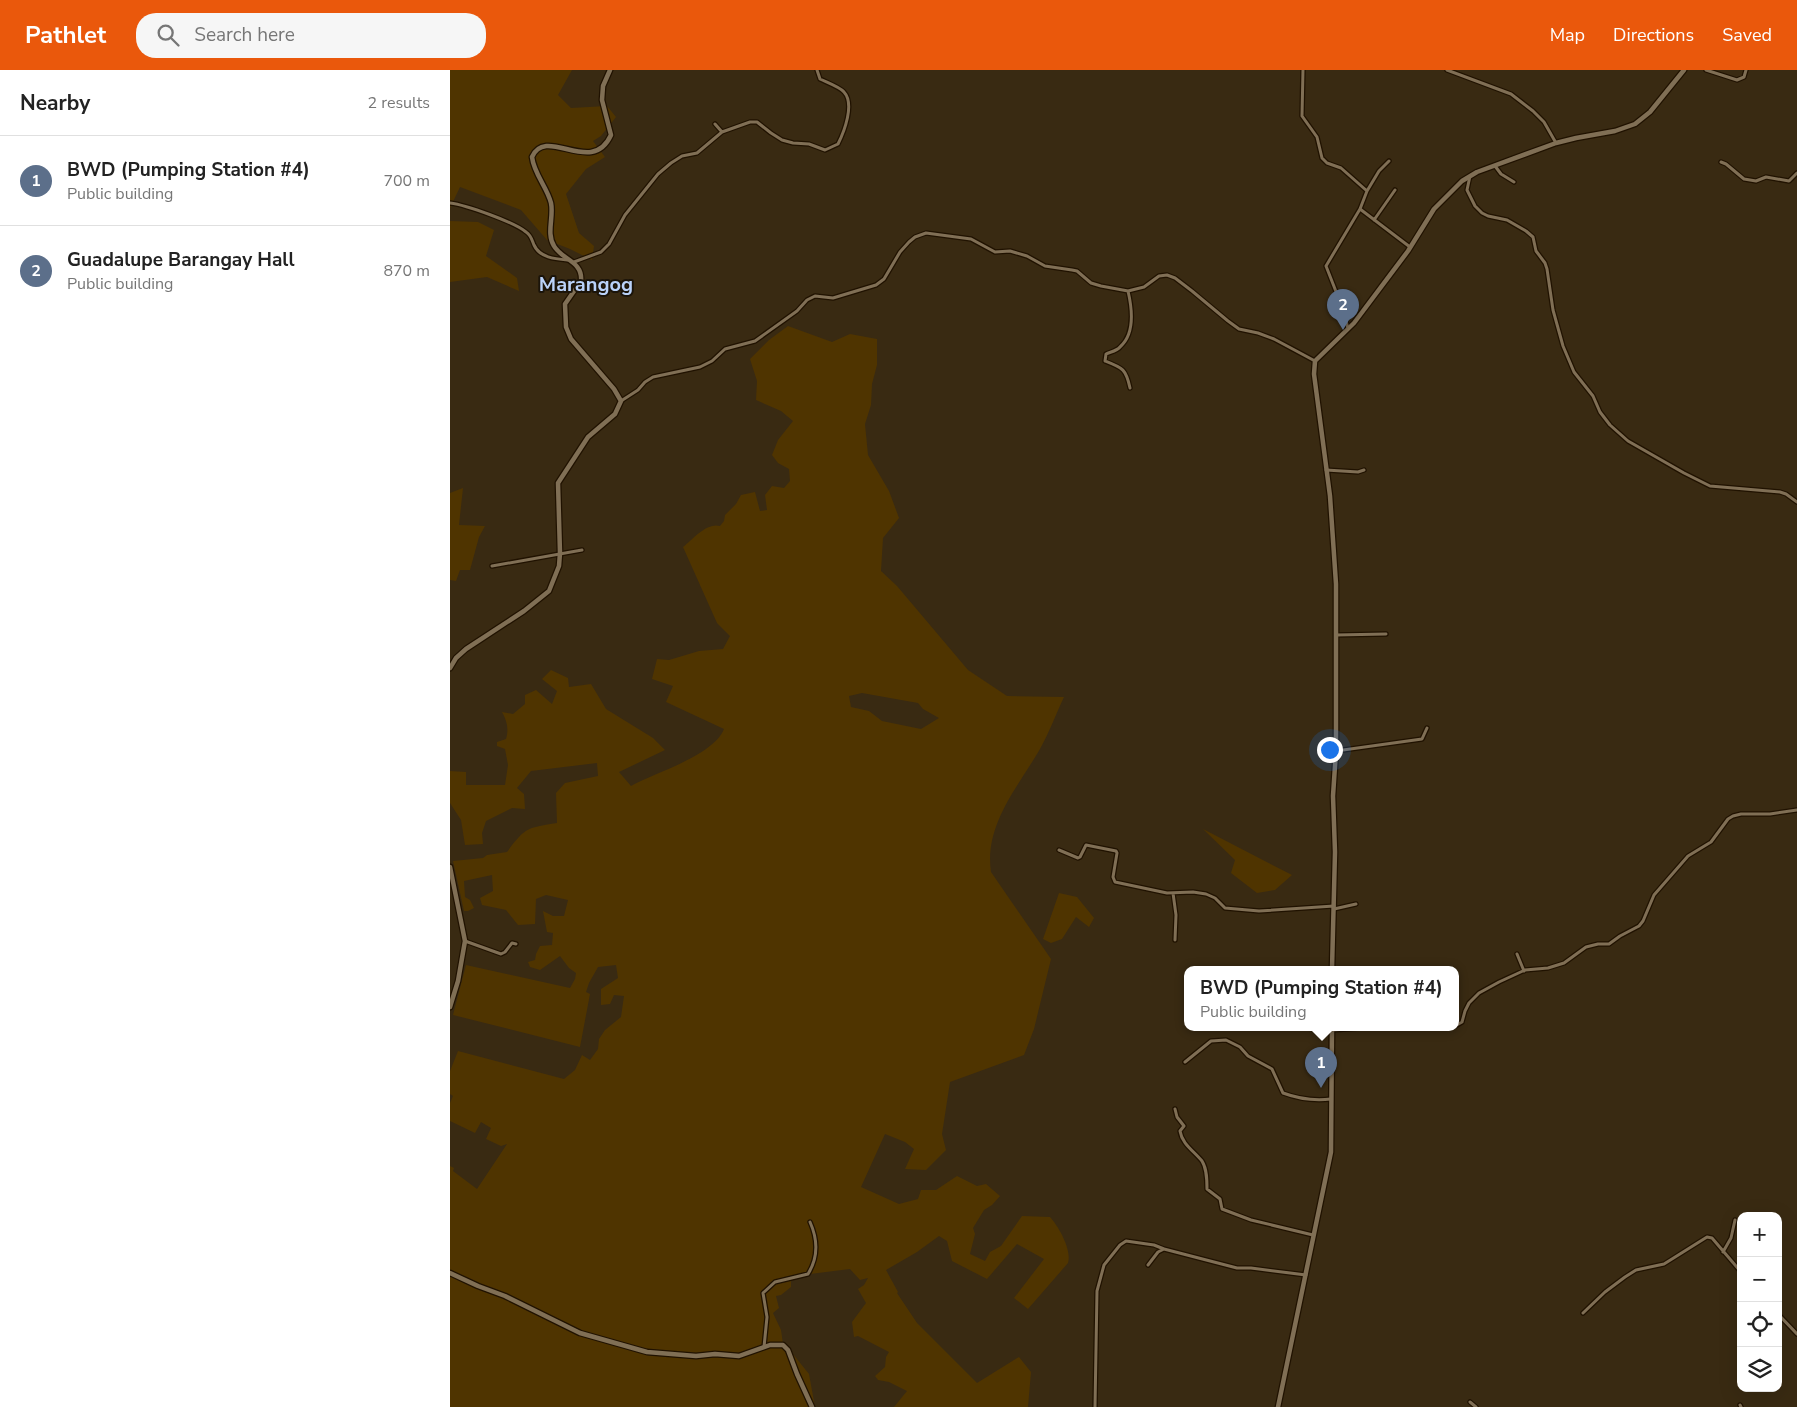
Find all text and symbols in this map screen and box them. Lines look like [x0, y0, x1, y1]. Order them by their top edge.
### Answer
search box [136, 13, 486, 58]
text: Pathlet [25, 19, 106, 51]
icon: search [154, 21, 182, 49]
text: Search here [194, 22, 295, 48]
text: Map [1550, 23, 1585, 47]
text: Directions [1613, 23, 1694, 47]
text: Saved [1722, 23, 1772, 47]
text: Nearby [20, 89, 90, 117]
text: 2 results [368, 92, 430, 114]
text: BWD (Pumping Station #4) [67, 157, 310, 183]
text: 1 [31, 170, 41, 192]
text: 700 m [383, 170, 430, 192]
text: Public building [67, 183, 173, 205]
text: Guadalupe Barangay Hall [67, 247, 295, 273]
text: 2 [31, 260, 41, 282]
text: 870 m [383, 260, 430, 282]
district label: Marangog [539, 271, 633, 298]
text: Public building [67, 273, 173, 295]
pin: 2 [1327, 289, 1359, 330]
your location [1317, 737, 1343, 763]
popup [1184, 966, 1459, 1031]
text: BWD (Pumping Station #4) [1200, 975, 1443, 1001]
text: Public building [1200, 1001, 1307, 1023]
pin: 1 [1305, 1047, 1337, 1088]
map controls [1737, 1212, 1782, 1392]
button: + [1737, 1212, 1782, 1257]
button: − [1737, 1257, 1782, 1302]
button: locate [1737, 1302, 1782, 1347]
button: layers [1737, 1347, 1782, 1392]

